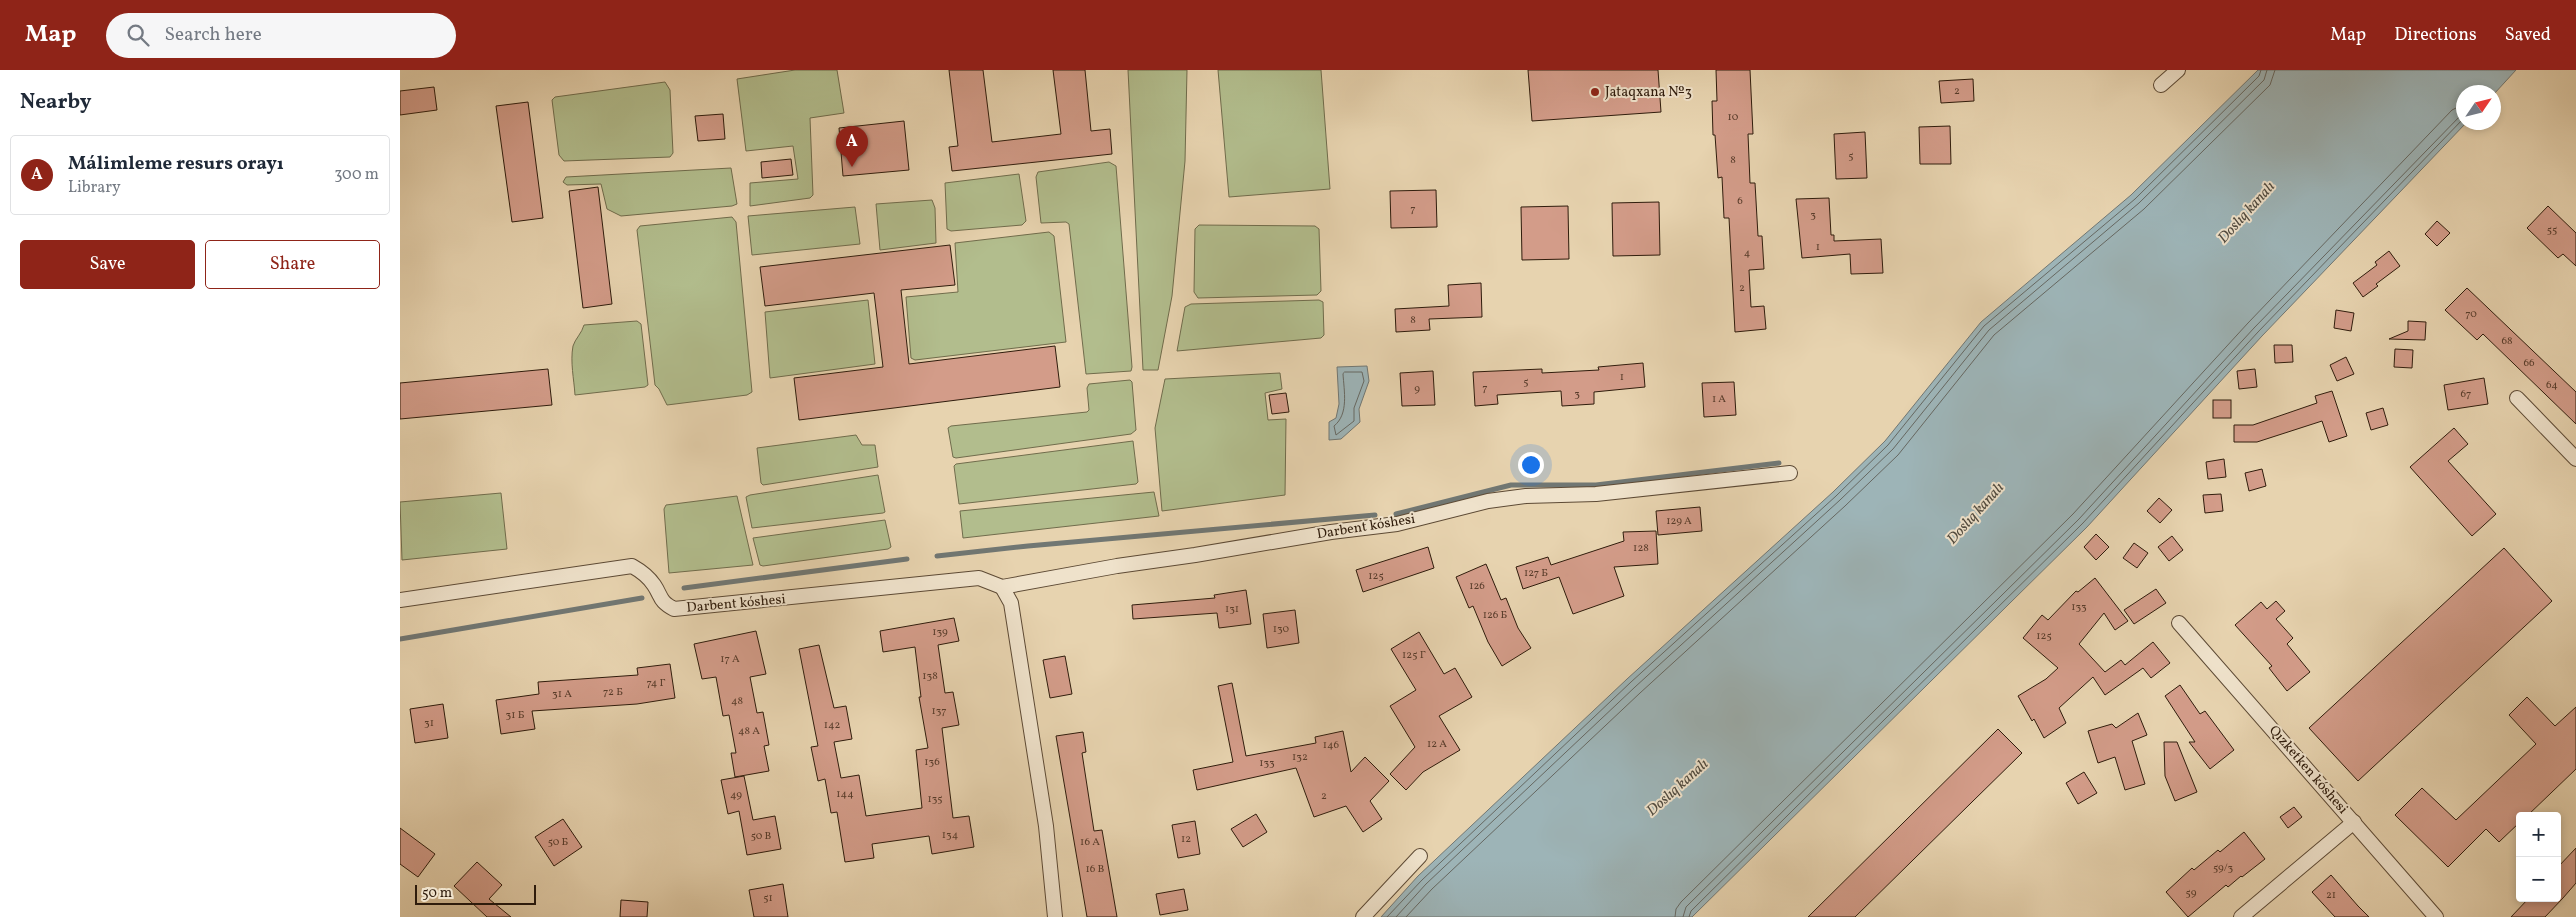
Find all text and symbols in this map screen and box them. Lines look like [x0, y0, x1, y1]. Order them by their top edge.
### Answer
search box [106, 13, 456, 58]
text: Map [25, 18, 76, 52]
icon: search [124, 21, 152, 49]
text: Search here [164, 22, 262, 48]
text: Map [2330, 23, 2366, 48]
text: Directions [2394, 23, 2477, 48]
text: Saved [2505, 23, 2551, 48]
place label: Jataqxana №3 [1605, 83, 1692, 102]
house number: 2 [1954, 84, 1960, 99]
north arrow [2456, 85, 2501, 130]
marker: Jataqxana №3 [1589, 86, 1601, 98]
text: Nearby [20, 88, 91, 117]
house number: 10 [1728, 110, 1739, 125]
pin: A [836, 126, 868, 167]
house number: 5 [1848, 149, 1854, 164]
text: Málimleme resurs orayı [68, 151, 284, 177]
house number: 8 [1730, 153, 1736, 168]
text: A [31, 164, 43, 186]
text: 300 m [334, 164, 379, 186]
text: Library [68, 177, 121, 199]
water label: Doslıq kanalı [2214, 177, 2281, 249]
house number: 6 [1737, 194, 1743, 209]
house number: 7 [1410, 202, 1416, 217]
house number: 3 [1810, 208, 1816, 223]
house number: 55 [2547, 223, 2557, 238]
button: Save [20, 240, 195, 289]
button: Share [205, 240, 380, 289]
house number: 1 [1816, 240, 1820, 255]
house number: 4 [1744, 246, 1751, 261]
house number: 2 [1739, 281, 1745, 296]
house number: 70 [2465, 307, 2477, 322]
house number: 8 [1410, 313, 1416, 328]
house number: 68 [2501, 334, 2513, 349]
house number: 66 [2523, 356, 2535, 371]
house number: 1 [1620, 370, 1624, 385]
house number: 5 [1523, 375, 1529, 390]
house number: 64 [2546, 378, 2558, 393]
house number: 7 [1482, 381, 1488, 396]
house number: 9 [1414, 382, 1420, 397]
house number: 3 [1574, 387, 1580, 402]
house number: 67 [2461, 387, 2471, 402]
house number: 1 А [1712, 392, 1726, 407]
your location [1518, 452, 1544, 478]
water label: Doslıq kanalı [1943, 478, 2010, 550]
street label: Darbent kóshesi [1315, 510, 1417, 544]
house number: 129 А [1666, 514, 1692, 529]
house number: 128 [1633, 541, 1649, 556]
house number: 127 Б [1524, 566, 1548, 581]
house number: 125 [1368, 569, 1384, 584]
house number: 126 [1469, 579, 1485, 594]
street label: Darbent kóshesi [686, 590, 786, 618]
house number: 133 [2071, 600, 2087, 615]
house number: 131 [1225, 602, 1239, 617]
house number: 126 Б [1483, 608, 1508, 623]
house number: 130 [1273, 622, 1290, 637]
house number: 139 [932, 625, 948, 640]
house number: 125 [2036, 629, 2052, 644]
house number: 125 Г [1402, 648, 1426, 663]
house number: 17 А [720, 652, 740, 667]
house number: 138 [922, 669, 938, 684]
house number: 74 Г [646, 676, 666, 691]
house number: 72 Б [603, 685, 623, 700]
house number: 31 А [552, 687, 572, 702]
house number: 48 [731, 694, 743, 709]
house number: 137 [931, 704, 947, 719]
house number: 31 Б [506, 708, 525, 723]
house number: 31 [424, 716, 434, 731]
house number: 142 [824, 718, 840, 733]
street label: Qızketken kóshesi [2264, 722, 2352, 818]
house number: 48 А [738, 724, 760, 739]
house number: 12 А [1427, 737, 1447, 752]
house number: 146 [1323, 738, 1340, 753]
house number: 132 [1292, 750, 1308, 765]
water label: Doslıq kanalı [1642, 754, 1714, 821]
house number: 136 [924, 755, 940, 770]
house number: 133 [1259, 756, 1275, 771]
house number: 144 [836, 787, 854, 802]
house number: 49 [730, 788, 742, 803]
house number: 2 [1321, 789, 1327, 804]
house number: 135 [927, 792, 943, 807]
map controls [2516, 812, 2561, 902]
button: + [2516, 812, 2561, 857]
house number: 134 [942, 828, 959, 843]
house number: 50 В [751, 829, 772, 844]
house number: 12 [1181, 832, 1191, 847]
house number: 50 Б [548, 835, 569, 850]
house number: 16 А [1080, 835, 1100, 850]
button: − [2516, 857, 2561, 902]
house number: 59/3 [2213, 861, 2233, 876]
house number: 16 В [1086, 862, 1105, 877]
scale bar [415, 882, 536, 905]
text: 50 m [422, 884, 452, 903]
house number: 59 [2186, 886, 2197, 901]
house number: 21 [2326, 888, 2336, 903]
house number: 51 [763, 891, 773, 906]

